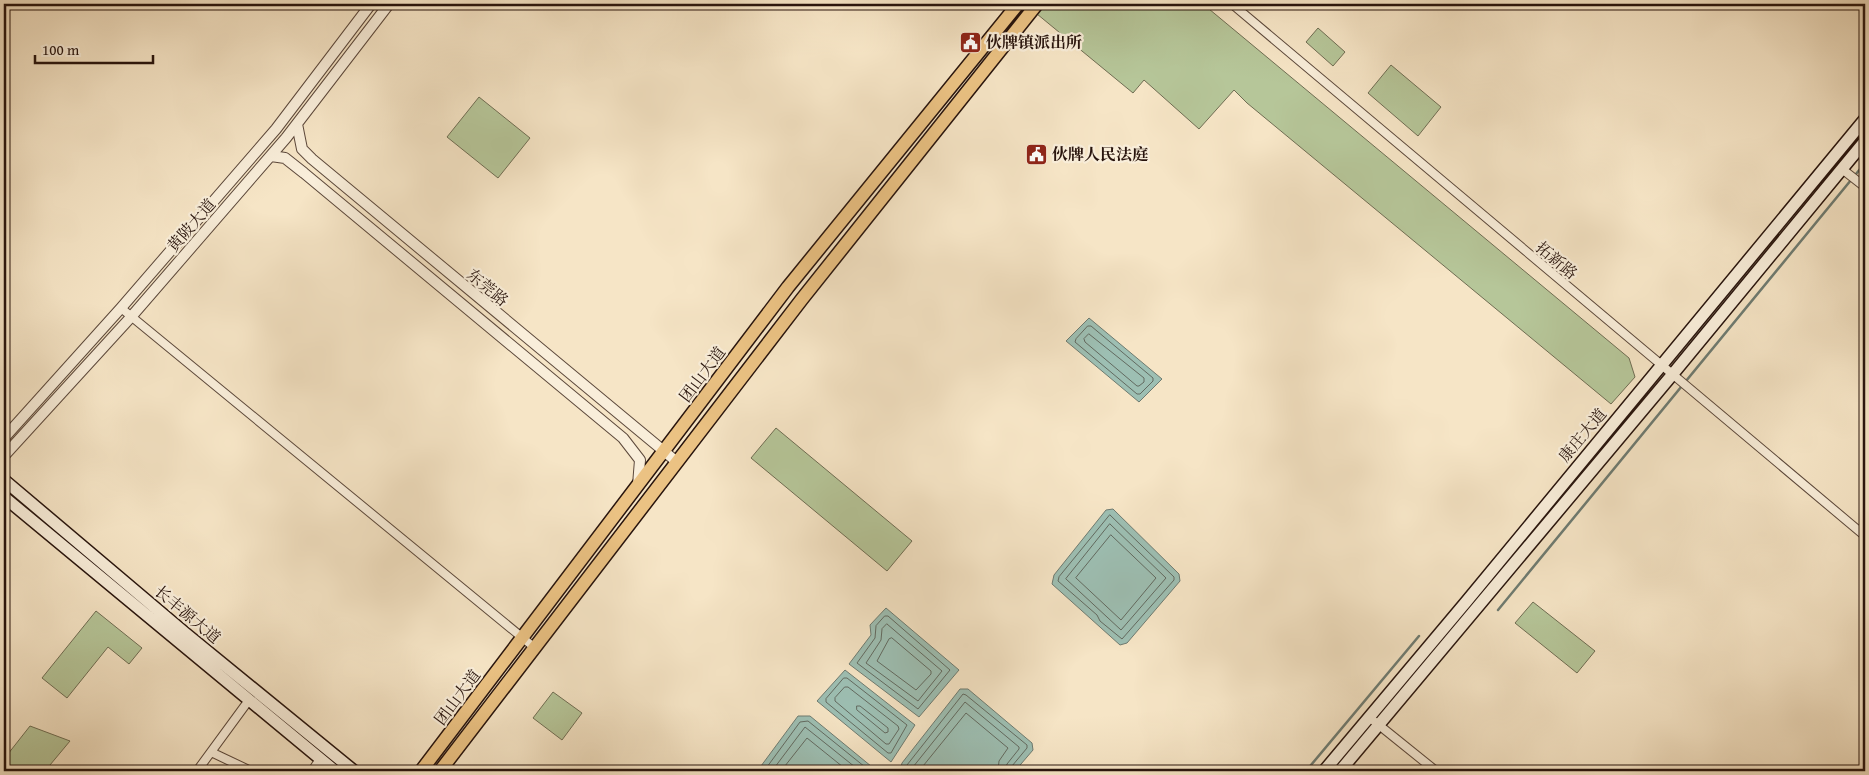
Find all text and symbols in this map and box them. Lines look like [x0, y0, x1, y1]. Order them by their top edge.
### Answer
public building icon: 伙牌镇派出所 [958, 30, 982, 54]
place label: 伙牌镇派出所 [986, 30, 1082, 54]
scale bar [35, 32, 152, 64]
text: 100 m [42, 39, 80, 60]
public building icon: 伙牌人民法庭 [1024, 142, 1048, 166]
place label: 伙牌人民法庭 [1052, 142, 1148, 166]
street label: 黄陂大道 [161, 193, 221, 257]
street label: 拓新路 [1531, 235, 1583, 285]
street label: 东莞路 [462, 262, 514, 312]
street label: 团山大道 [673, 341, 731, 407]
street label: 康庄大道 [1552, 403, 1612, 467]
street label: 长丰源大道 [150, 579, 226, 649]
street label: 团山大道 [428, 664, 486, 730]

